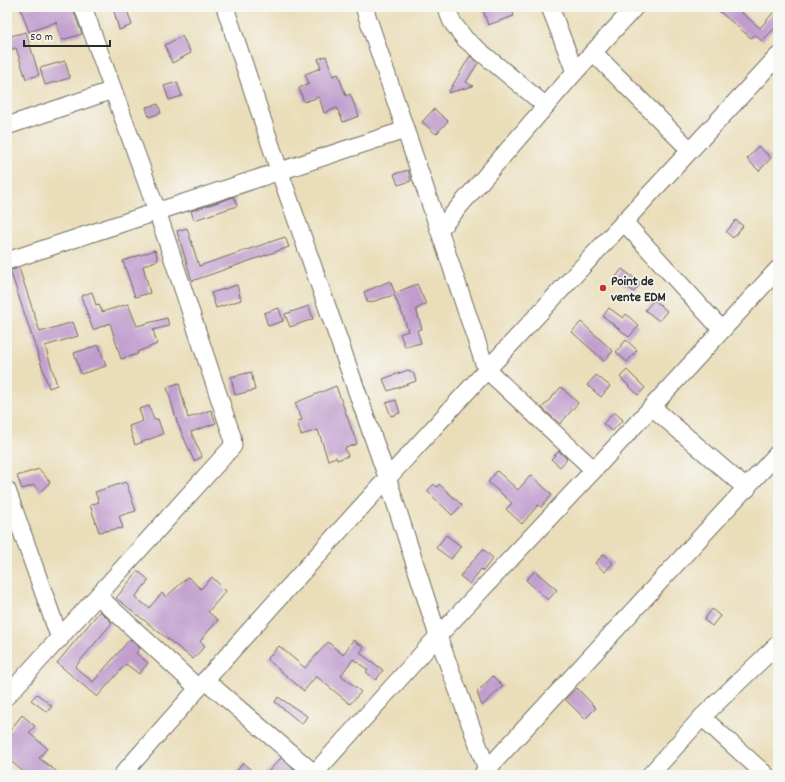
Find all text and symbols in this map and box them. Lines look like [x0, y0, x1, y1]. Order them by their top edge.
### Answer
scale bar [24, 22, 110, 48]
text: 50 m [30, 29, 53, 46]
place label: Point de vente EDM [611, 272, 666, 308]
marker: Point de vente EDM [598, 283, 608, 293]

